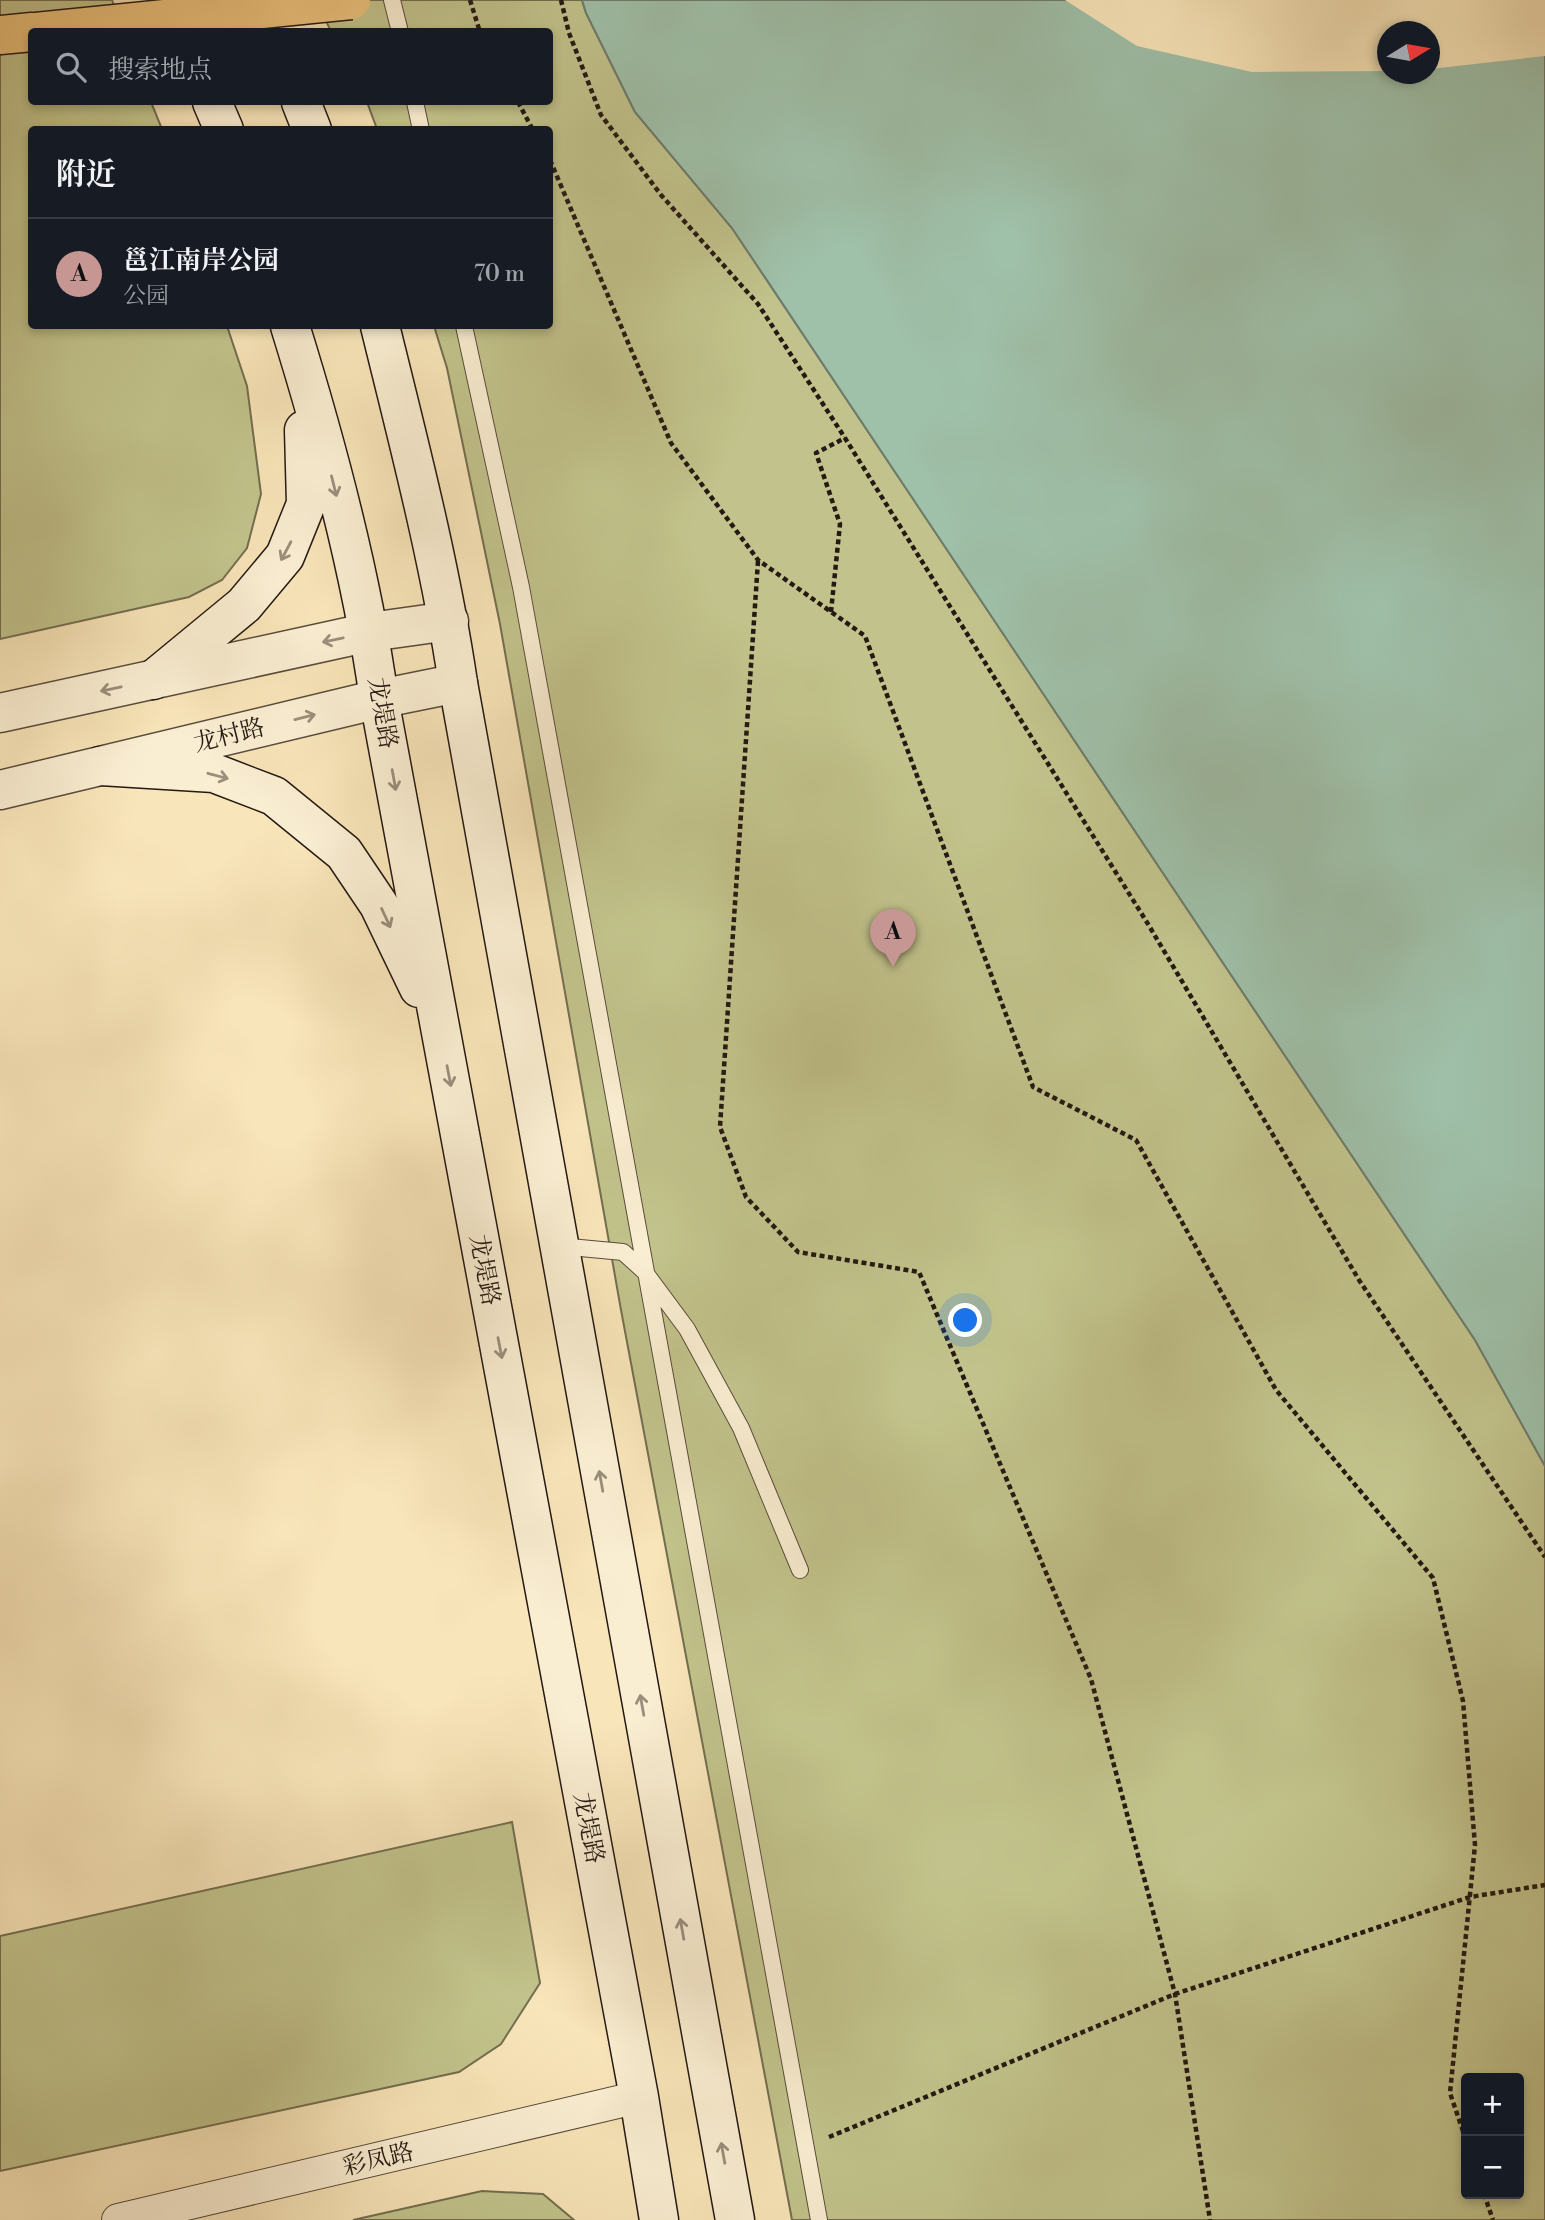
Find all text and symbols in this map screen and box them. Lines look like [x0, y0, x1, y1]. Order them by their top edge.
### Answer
north arrow [1377, 21, 1440, 84]
search box [28, 28, 553, 105]
icon: search [52, 48, 90, 86]
text: 搜索地点 [108, 54, 212, 86]
text: 附近 [56, 156, 116, 194]
text: 邕江南岸公园 [123, 245, 279, 277]
text: A [71, 260, 87, 288]
text: 70 m [474, 260, 525, 288]
text: 公园 [123, 282, 169, 310]
one-way arrow [328, 474, 341, 497]
one-way arrow [279, 541, 293, 561]
one-way arrow [322, 634, 345, 648]
street label: 龙堤路 [361, 675, 403, 751]
one-way arrow [100, 682, 123, 696]
one-way arrow [293, 710, 316, 723]
street label: 龙村路 [191, 713, 268, 759]
one-way arrow [388, 768, 402, 791]
one-way arrow [206, 770, 229, 783]
one-way arrow [380, 907, 393, 928]
pin: A [870, 909, 916, 967]
one-way arrow [443, 1064, 456, 1087]
street label: 龙堤路 [462, 1232, 506, 1308]
your location [948, 1303, 982, 1337]
one-way arrow [494, 1336, 507, 1359]
one-way arrow [594, 1470, 608, 1493]
one-way arrow [635, 1694, 648, 1717]
street label: 龙堤路 [566, 1790, 610, 1866]
one-way arrow [675, 1918, 688, 1941]
map controls [1461, 2073, 1524, 2199]
button: + [1461, 2073, 1524, 2136]
button: − [1461, 2136, 1524, 2199]
street label: 彩凤路 [340, 2137, 417, 2183]
one-way arrow [715, 2142, 729, 2165]

